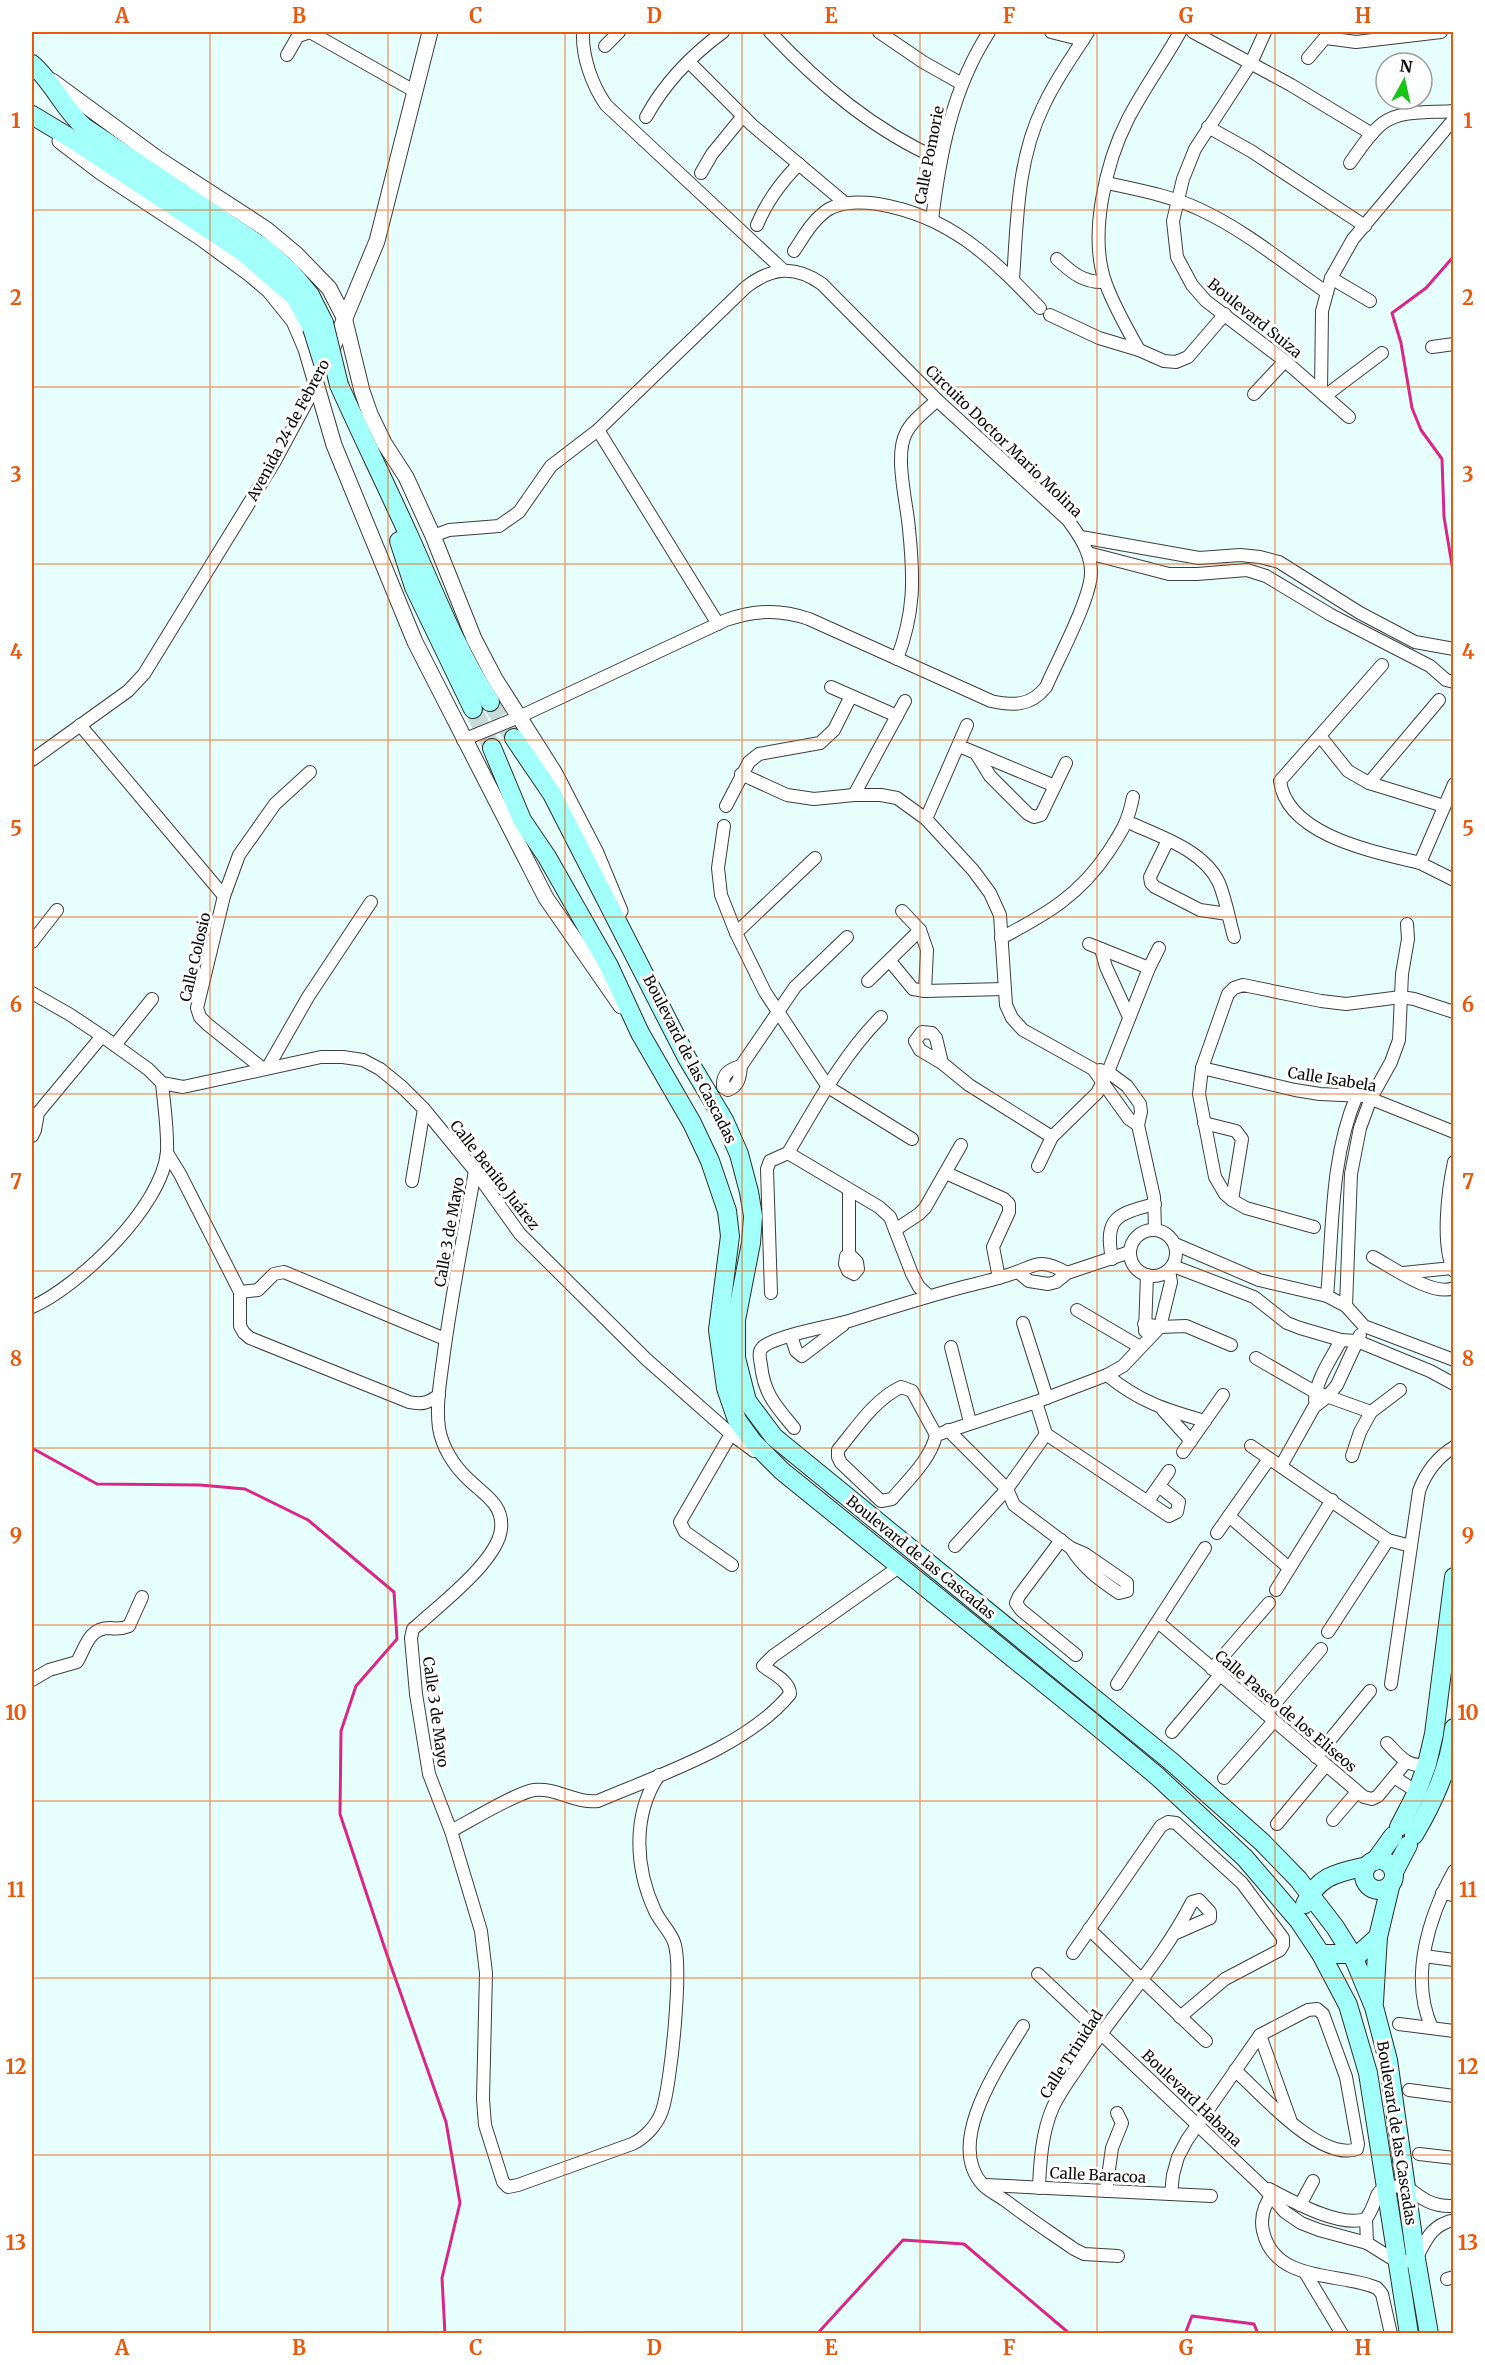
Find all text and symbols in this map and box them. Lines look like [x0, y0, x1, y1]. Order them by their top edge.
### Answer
text: A [114, 3, 130, 28]
text: B [292, 3, 306, 28]
text: C [469, 3, 483, 28]
text: D [646, 3, 662, 28]
text: E [824, 3, 838, 28]
text: F [1003, 3, 1016, 28]
text: G [1179, 3, 1194, 28]
text: H [1355, 3, 1371, 28]
north arrow [1374, 51, 1434, 111]
text: N [1398, 55, 1414, 77]
street label: Calle Pomorie [910, 104, 948, 206]
text: 1 [11, 108, 21, 133]
text: 1 [1463, 108, 1473, 133]
street label: Boulevard Suiza [1204, 274, 1306, 362]
text: 2 [10, 285, 22, 310]
text: 2 [1462, 285, 1474, 310]
street label: Avenida 24 de Febrero [242, 356, 334, 505]
street label: Circuito Doctor Mario Molina [922, 361, 1086, 521]
text: 3 [10, 462, 22, 487]
text: 3 [1462, 462, 1474, 487]
text: 4 [10, 639, 23, 664]
text: 4 [1462, 639, 1475, 664]
text: 5 [10, 816, 22, 841]
text: 5 [1462, 816, 1474, 841]
street label: Calle Colosio [176, 910, 215, 1004]
street label: Boulevard de las Cascadas [639, 972, 741, 1146]
text: 6 [10, 992, 22, 1017]
text: 6 [1462, 992, 1474, 1017]
street label: Calle Isabela [1286, 1063, 1378, 1095]
street label: Calle Benito Juárez [446, 1116, 544, 1234]
text: 7 [10, 1169, 22, 1194]
text: 7 [1462, 1169, 1474, 1194]
street label: Calle 3 de Mayo [430, 1175, 468, 1288]
text: 8 [10, 1346, 22, 1371]
text: 8 [1462, 1346, 1474, 1371]
street label: Boulevard de las Cascadas [843, 1491, 999, 1623]
text: 9 [10, 1523, 22, 1548]
text: 9 [1462, 1523, 1474, 1548]
street label: Calle Paseo de los Eliseos [1211, 1646, 1361, 1776]
street label: Calle 3 de Mayo [419, 1656, 453, 1769]
text: 10 [5, 1700, 27, 1725]
text: 10 [1457, 1700, 1479, 1725]
text: 11 [7, 1877, 25, 1902]
text: 11 [1459, 1877, 1477, 1902]
street label: Calle Trinidad [1035, 2006, 1107, 2102]
street label: Boulevard de las Cascadas [1373, 2039, 1421, 2227]
street label: Boulevard Habana [1138, 2045, 1246, 2151]
text: 12 [6, 2054, 27, 2079]
text: 12 [1458, 2054, 1479, 2079]
street label: Calle Baracoa [1049, 2163, 1147, 2187]
text: 13 [6, 2230, 26, 2255]
text: 13 [1458, 2230, 1478, 2255]
text: A [114, 2335, 130, 2360]
text: B [292, 2335, 306, 2360]
text: C [469, 2335, 483, 2360]
text: D [646, 2335, 662, 2360]
text: E [824, 2335, 838, 2360]
text: F [1003, 2335, 1016, 2360]
text: G [1179, 2335, 1194, 2360]
text: H [1355, 2335, 1371, 2360]

